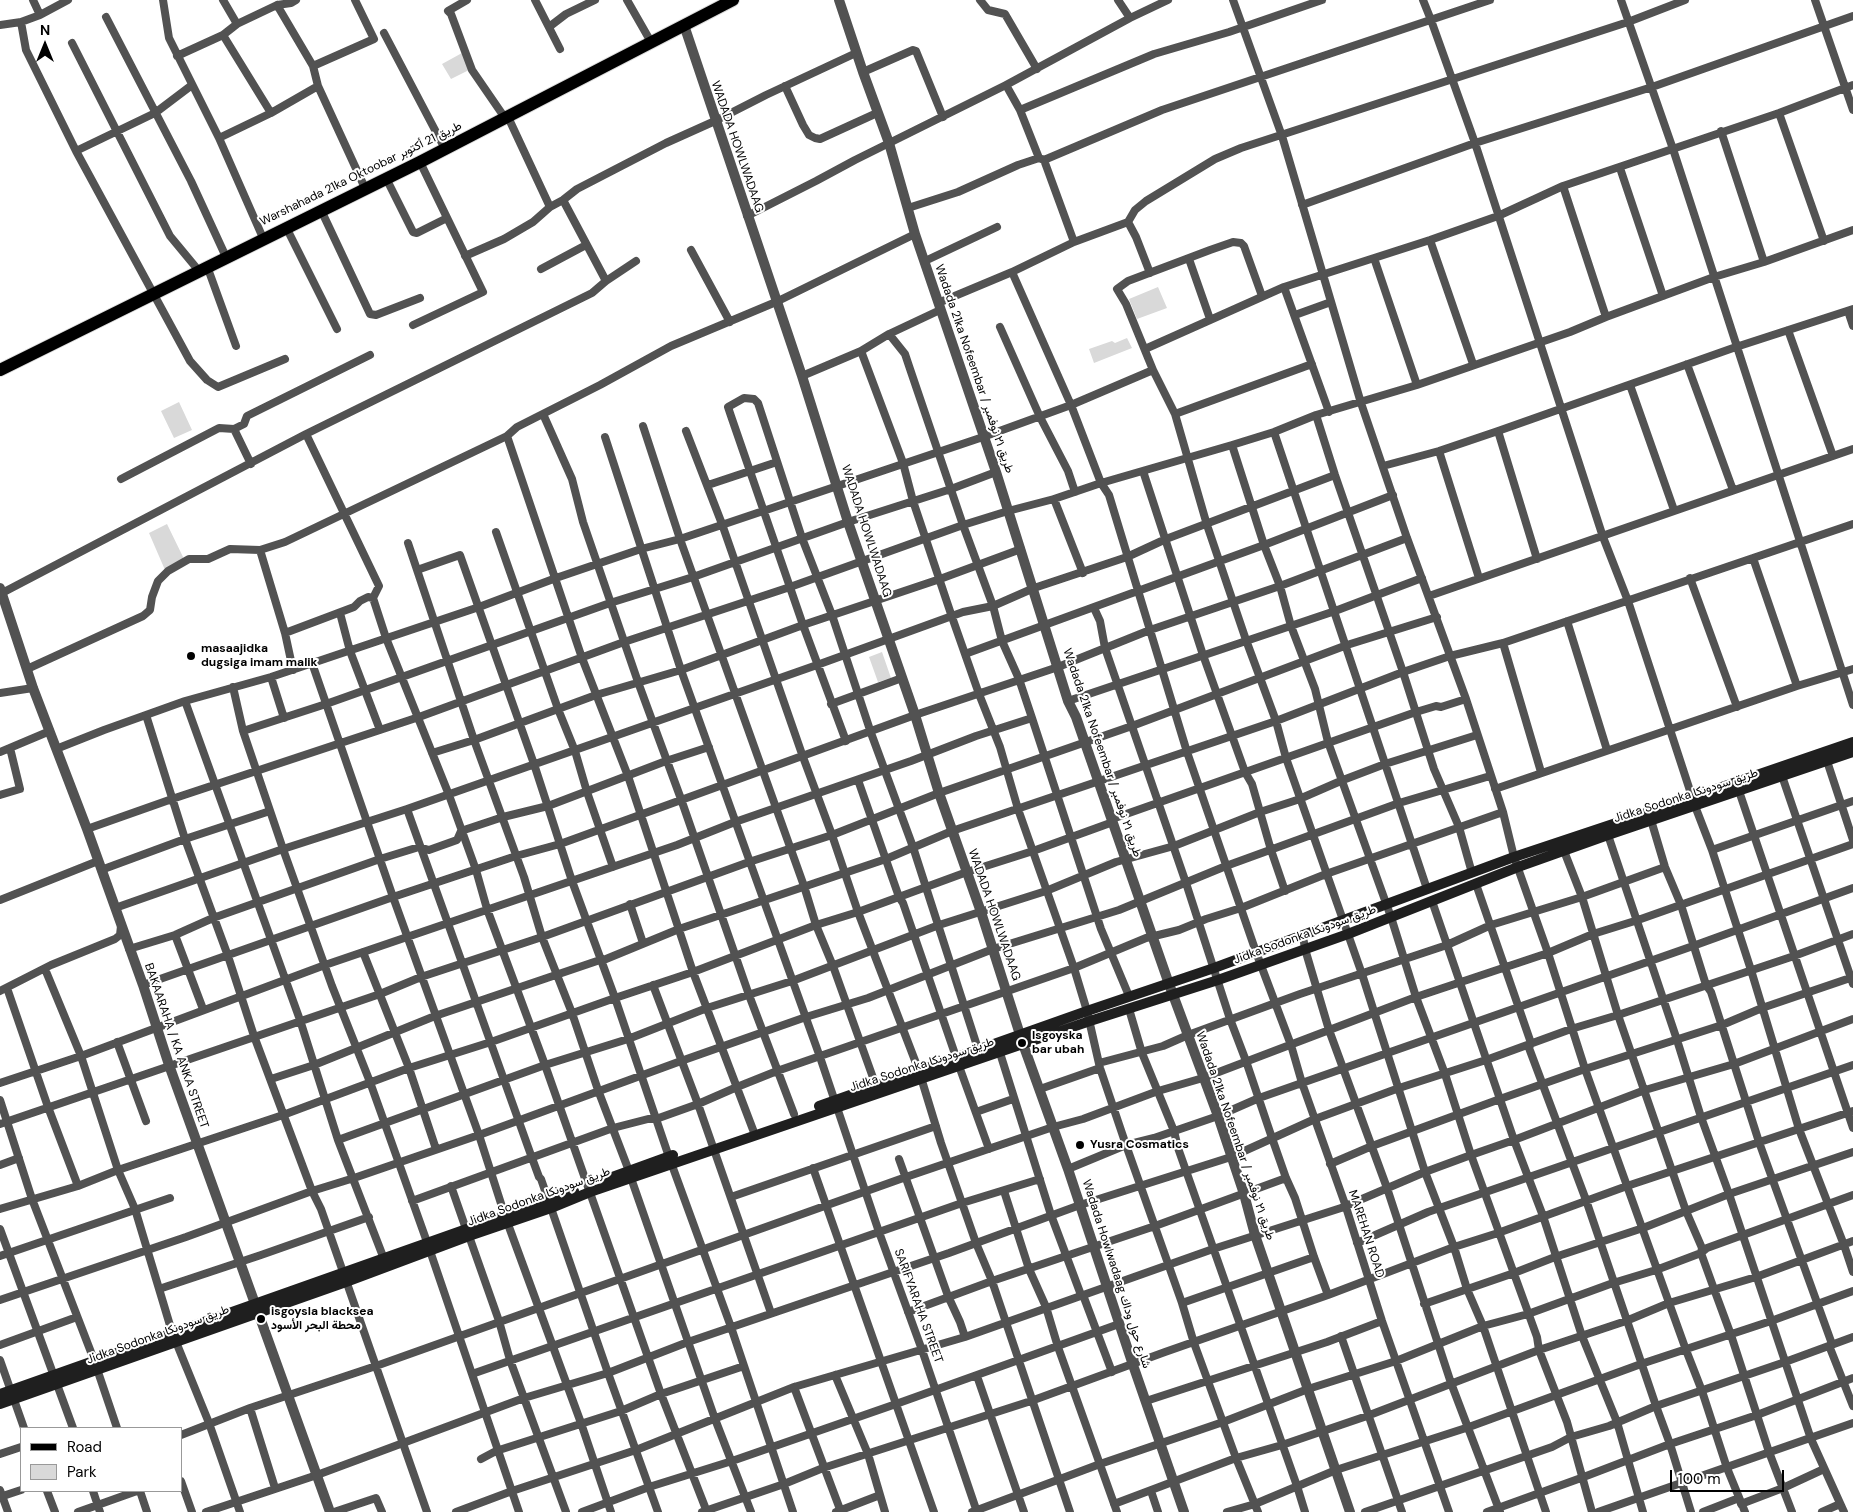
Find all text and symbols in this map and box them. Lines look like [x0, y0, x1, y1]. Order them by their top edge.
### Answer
north arrow [20, 20, 70, 70]
text: N [40, 21, 50, 39]
street label: WADADA HOWLWADAAG [708, 79, 766, 215]
street label: Warshahada 21ka Oktoobar طريق 21 أكتوبر [258, 119, 464, 229]
street label: Wadada 21ka Nofeembar / طريق ٢١ نوفمبر [931, 263, 1017, 475]
street label: WADADA HOWLWADAAG [838, 463, 894, 599]
place label: masaajidka dugsiga imam malik [201, 642, 318, 670]
street label: Wadada 21ka Nofeembar / طريق ٢١ نوفمبر [1059, 647, 1145, 859]
marker: masaajidka dugsiga imam malik [185, 650, 197, 662]
street label: Jidka Sodonka طريق سودونكا [1612, 766, 1760, 826]
street label: WADADA HOWLWADAAG [965, 847, 1023, 983]
street label: Jidka Sodonka طريق سودونكا [1232, 902, 1378, 968]
street label: BAKAARAHA / KA ANKA STREET [141, 961, 211, 1131]
place label: Isgoyska bar ubah [1032, 1029, 1084, 1057]
street label: Wadada 21ka Nofeembar / طريق ٢١ نوفمبر [1192, 1030, 1278, 1242]
street label: Jidka Sodonka طريق سودونكا [848, 1035, 996, 1095]
marker: Isgoyska bar ubah [1016, 1037, 1028, 1049]
place label: Yusra Cosmatics [1090, 1138, 1189, 1152]
marker: Yusra Cosmatics [1074, 1139, 1086, 1151]
street label: Jidka Sodonka طريق سودونكا [466, 1164, 612, 1230]
street label: Wadada Howlwadaag شارع حول وداك [1079, 1178, 1153, 1370]
street label: MAREHAN ROAD [1345, 1188, 1387, 1280]
street label: SARIFYARAHA STREET [891, 1247, 945, 1365]
street label: Jidka Sodonka طريق سودونكا [85, 1302, 231, 1368]
place label: isgoysla blacksea محطة البحر الأسود [271, 1305, 373, 1333]
marker: isgoysla blacksea محطة البحر الأسود [255, 1313, 267, 1325]
legend [20, 1427, 182, 1492]
text: Road [67, 1437, 102, 1457]
scale bar [1673, 1460, 1787, 1492]
text: Park [67, 1462, 97, 1482]
text: 100 m [1678, 1469, 1721, 1489]

